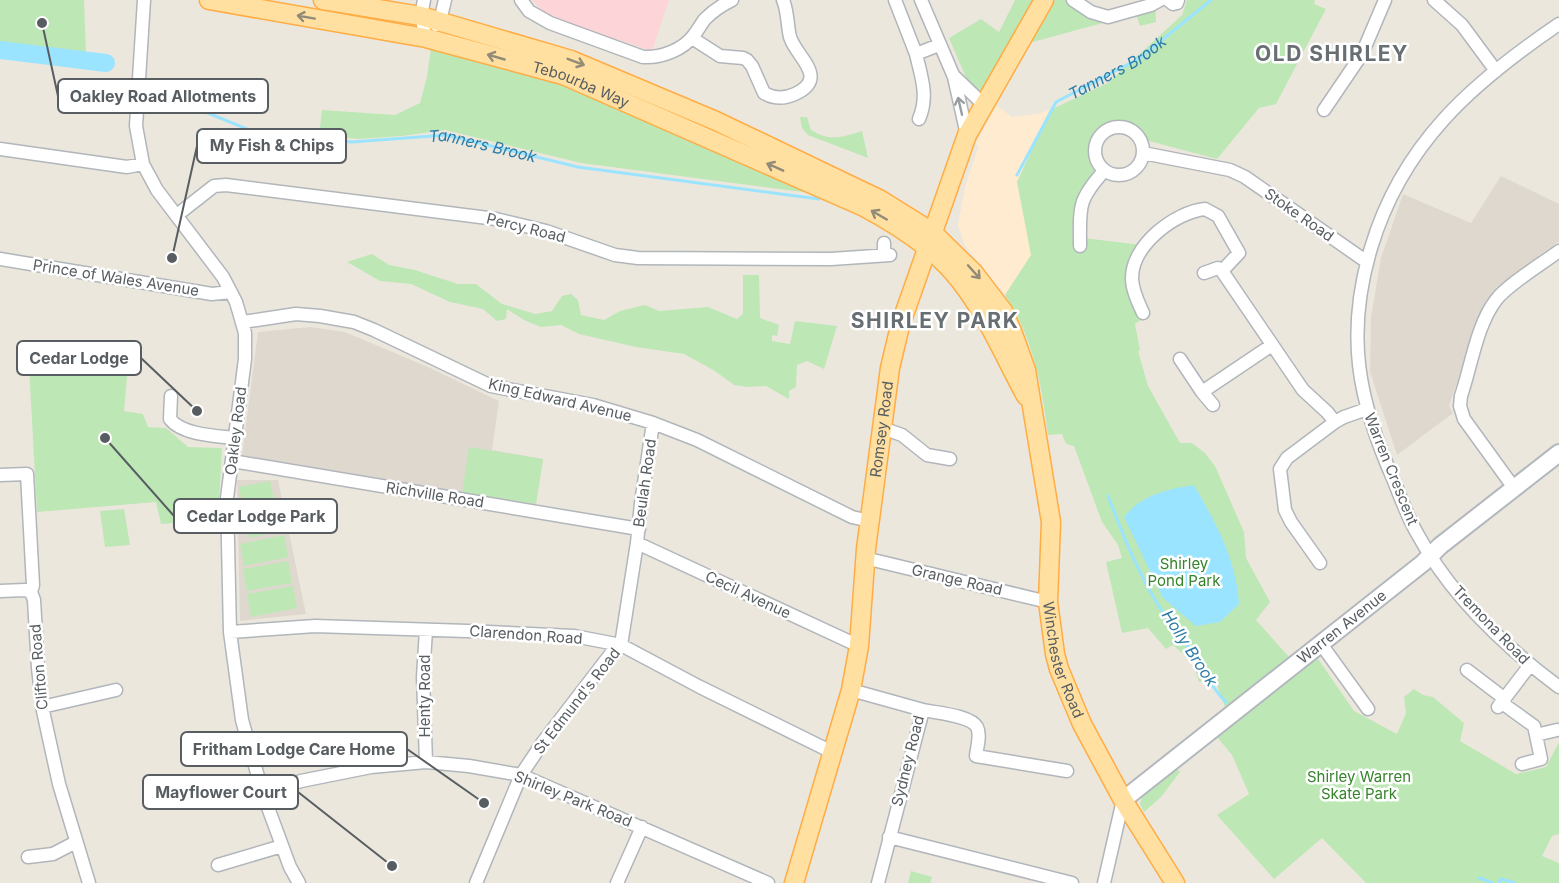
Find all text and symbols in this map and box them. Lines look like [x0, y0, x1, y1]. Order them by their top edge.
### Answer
one-way arrow [296, 11, 316, 22]
water label: Tanners Brook [1065, 31, 1170, 104]
district label: OLD SHIRLEY [1255, 41, 1409, 66]
one-way arrow [487, 51, 506, 62]
street label: Tebourba Way [530, 57, 633, 112]
one-way arrow [566, 57, 585, 68]
callout: Oakley Road Allotments [58, 79, 268, 113]
text: Oakley Road Allotments [70, 86, 256, 106]
one-way arrow [953, 97, 965, 116]
water label: Tanners Brook [428, 125, 539, 167]
callout: My Fish & Chips [197, 129, 346, 163]
text: My Fish & Chips [210, 135, 334, 155]
one-way arrow [766, 161, 784, 172]
street label: Stoke Road [1261, 184, 1338, 245]
street label: Percy Road [485, 209, 568, 247]
one-way arrow [871, 209, 888, 221]
street label: Prince of Wales Avenue [32, 255, 200, 300]
one-way arrow [967, 265, 981, 280]
district label: SHIRLEY PARK [851, 308, 1019, 333]
callout: Cedar Lodge [17, 341, 141, 375]
text: Cedar Lodge [29, 348, 129, 368]
street label: King Edward Avenue [487, 374, 634, 425]
street label: Romsey Road [866, 380, 897, 478]
street label: Oakley Road [221, 386, 250, 476]
street label: Warren Crescent [1360, 410, 1423, 528]
street label: Beulah Road [629, 438, 660, 528]
street label: Richville Road [385, 477, 485, 512]
callout: Cedar Lodge Park [174, 499, 337, 533]
text: Cedar Lodge Park [187, 506, 326, 526]
park label: Shirley Pond Park [1148, 554, 1221, 590]
street label: Grange Road [910, 560, 1004, 599]
street label: Cecil Avenue [702, 566, 794, 623]
street label: Tremona Road [1449, 581, 1534, 668]
street label: Warren Avenue [1293, 586, 1390, 668]
street label: Winchester Road [1039, 600, 1088, 721]
water label: Holly Brook [1158, 606, 1222, 690]
street label: Clarendon Road [469, 621, 583, 648]
street label: Clifton Road [25, 623, 52, 711]
street label: St Edmund's Road [529, 644, 624, 758]
street label: Henty Road [415, 655, 434, 737]
street label: Sydney Road [887, 713, 928, 808]
callout: Fritham Lodge Care Home [181, 732, 407, 766]
text: Fritham Lodge Care Home [193, 739, 395, 759]
street label: Shirley Park Road [512, 766, 635, 831]
park label: Shirley Warren Skate Park [1307, 767, 1411, 803]
callout: Mayflower Court [143, 775, 298, 809]
text: Mayflower Court [155, 782, 287, 802]

